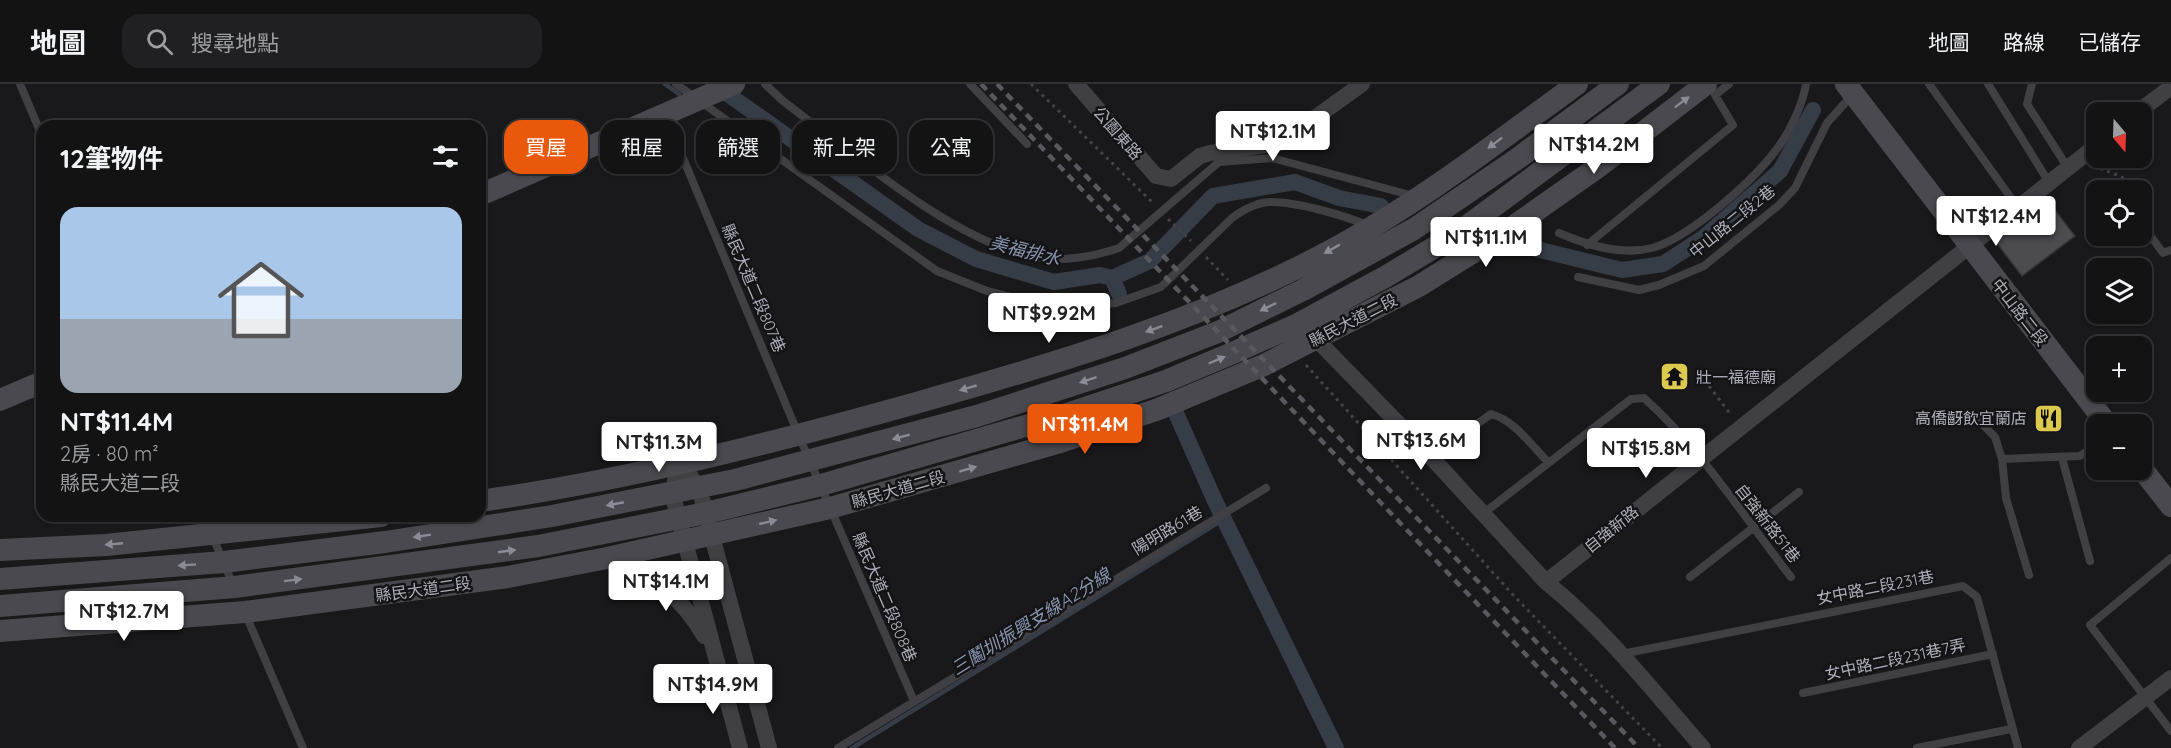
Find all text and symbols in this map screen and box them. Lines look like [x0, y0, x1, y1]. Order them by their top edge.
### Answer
search box [122, 14, 542, 68]
text: 地圖 [30, 25, 86, 60]
icon: search [143, 25, 176, 58]
text: 搜尋地點 [191, 29, 279, 57]
text: 地圖 [1928, 29, 1970, 55]
text: 路線 [2003, 29, 2045, 55]
text: 已儲存 [2078, 29, 2141, 55]
one-way arrow [1675, 96, 1690, 108]
street label: 公園東路 [1089, 102, 1147, 164]
north arrow [2086, 102, 2152, 168]
map controls [2086, 102, 2152, 480]
pin: NT$12.1M [1211, 111, 1335, 162]
text: NT$12.1M [1230, 118, 1316, 143]
chip: 買屋 [504, 120, 588, 174]
chip: 租屋 [600, 120, 684, 174]
chip: 篩選 [696, 120, 780, 174]
chip: 新上架 [792, 120, 897, 174]
chip: 公寓 [909, 120, 993, 174]
pin: NT$14.2M [1532, 124, 1656, 175]
text: NT$14.2M [1548, 131, 1640, 156]
one-way arrow [1488, 137, 1503, 149]
icon: filters [429, 140, 462, 173]
text: 12筆物件 [60, 142, 163, 175]
street label: 中山路二段2巷 [1685, 180, 1779, 262]
button: locate [2086, 180, 2152, 246]
pin: NT$12.4M [1934, 196, 2058, 247]
text: NT$12.4M [1951, 203, 2041, 228]
pin: NT$11.1M [1424, 217, 1548, 268]
street label: 縣民大道二段807巷 [718, 221, 790, 355]
text: NT$11.1M [1445, 224, 1527, 249]
water label: 美福排水 [987, 231, 1064, 271]
one-way arrow [1323, 244, 1340, 254]
icon: home [207, 246, 315, 354]
button: layers [2086, 258, 2152, 324]
street label: 中山路二段 [1987, 274, 2053, 350]
street label: 縣民大道二段 [1306, 289, 1400, 351]
pin: NT$9.92M [987, 293, 1111, 344]
text: NT$9.92M [1002, 300, 1096, 325]
one-way arrow [1260, 303, 1277, 312]
one-way arrow [1145, 325, 1163, 335]
button: + [2086, 336, 2152, 402]
one-way arrow [1208, 355, 1226, 365]
temple icon: 壯一福德廟 [1659, 361, 1691, 393]
place label: 壯一福德廟 [1696, 367, 1776, 387]
one-way arrow [1079, 376, 1097, 385]
one-way arrow [959, 384, 977, 393]
restaurant icon: 高僑齖飲宜蘭店 [2032, 402, 2064, 434]
pin: NT$11.4M [1023, 404, 1147, 455]
text: NT$11.4M [60, 405, 173, 438]
place label: 高僑齖飲宜蘭店 [1915, 408, 2027, 428]
text: NT$11.4M [1041, 411, 1129, 436]
button: − [2086, 414, 2152, 480]
pin: NT$13.6M [1359, 420, 1483, 471]
pin: NT$11.3M [597, 422, 721, 473]
text: NT$13.6M [1376, 427, 1466, 452]
pin: NT$15.8M [1584, 428, 1708, 479]
text: NT$11.3M [616, 429, 702, 454]
one-way arrow [892, 432, 910, 442]
text: NT$15.8M [1601, 435, 1691, 460]
text: 2房 · 80 m² [60, 441, 159, 466]
one-way arrow [959, 464, 977, 473]
street label: 縣民大道二段 [849, 466, 947, 512]
text: 縣民大道二段 [60, 470, 180, 495]
street label: 自強新路51巷 [1731, 480, 1805, 566]
one-way arrow [605, 500, 624, 509]
street label: 陽明路61巷 [1128, 501, 1206, 559]
street label: 自強新路 [1580, 501, 1642, 557]
one-way arrow [759, 516, 778, 526]
street label: 縣民大道二段808巷 [849, 529, 921, 665]
one-way arrow [413, 532, 432, 541]
one-way arrow [105, 539, 124, 549]
one-way arrow [497, 546, 516, 555]
one-way arrow [178, 560, 197, 570]
pin: NT$14.1M [604, 561, 728, 612]
water label: 三鬮圳振興支線A2分線 [947, 562, 1116, 680]
street label: 女中路二段231巷 [1815, 566, 1935, 608]
text: NT$14.1M [623, 568, 709, 593]
street label: 縣民大道二段 [374, 572, 472, 606]
one-way arrow [283, 575, 302, 585]
pin: NT$12.7M [62, 591, 186, 642]
text: NT$12.7M [79, 598, 169, 623]
street label: 女中路二段231巷7弄 [1823, 634, 1967, 684]
pin: NT$14.9M [651, 664, 775, 715]
text: NT$14.9M [667, 671, 759, 696]

